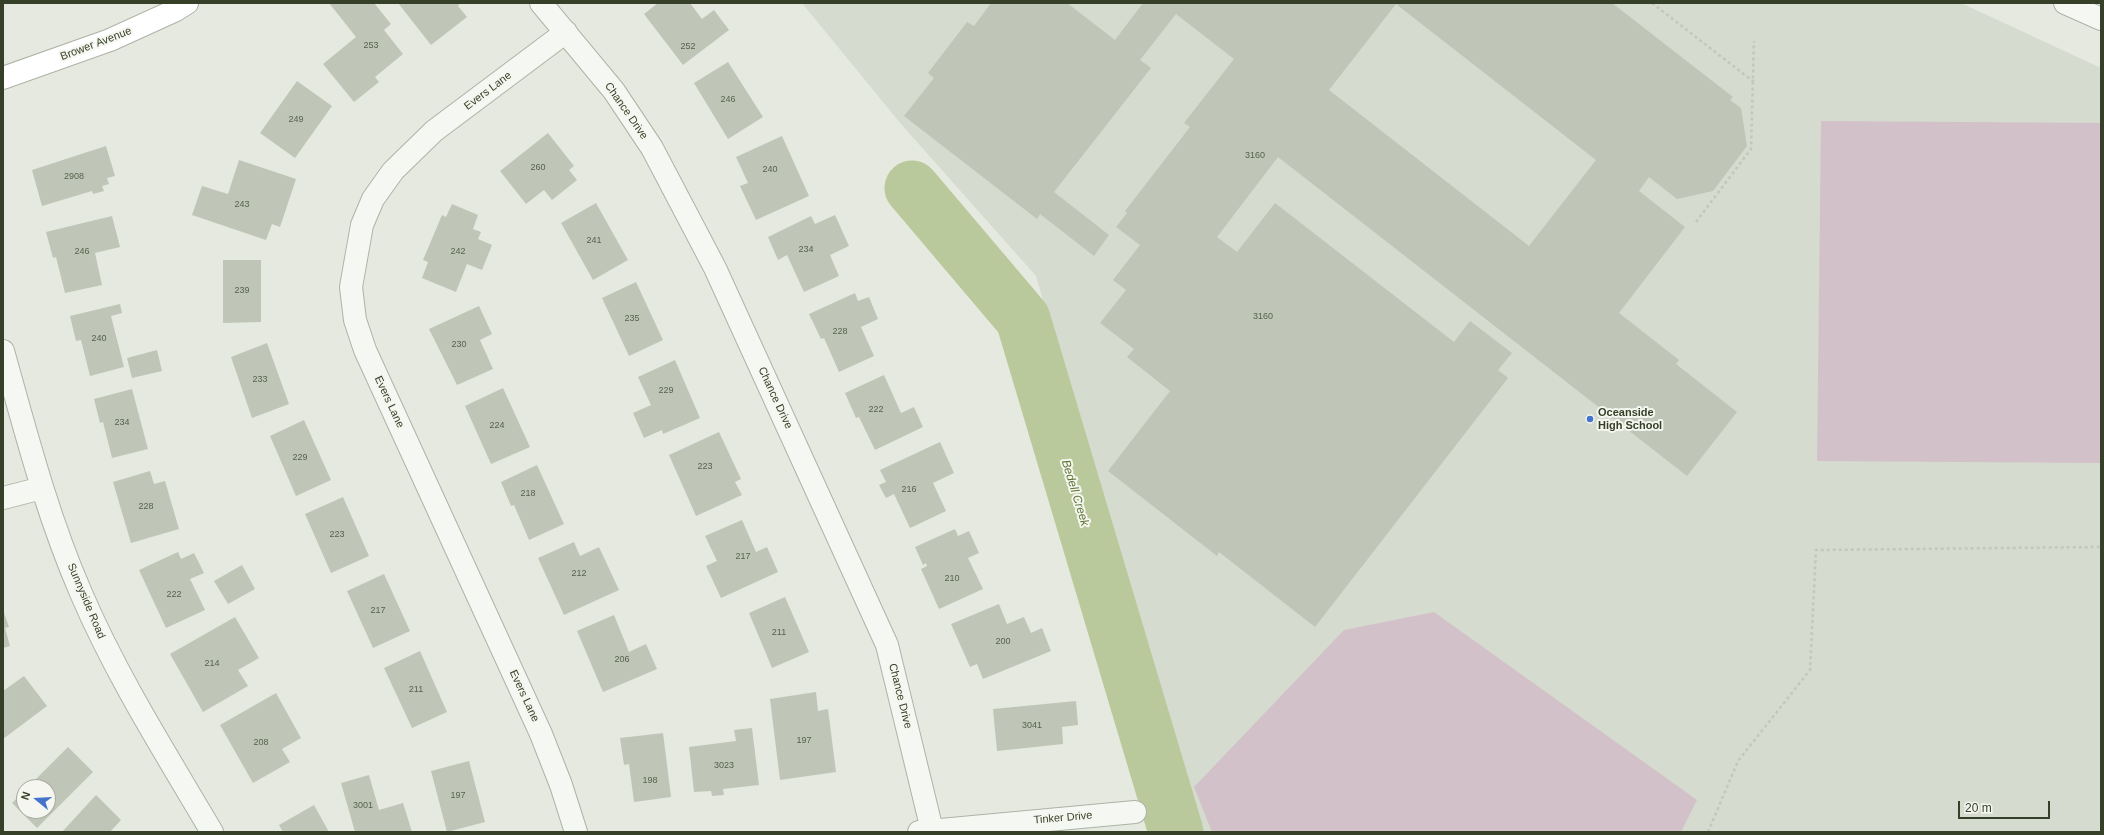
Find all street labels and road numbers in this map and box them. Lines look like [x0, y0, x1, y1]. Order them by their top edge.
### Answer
street label: Brower Avenue [59, 24, 133, 64]
street label: Evers Lane [462, 69, 514, 113]
street label: Chance Drive [601, 80, 651, 142]
street label: Chance Drive [755, 365, 795, 431]
street label: Evers Lane [371, 374, 407, 430]
street label: Sunnyside Road [64, 561, 108, 641]
street label: Chance Drive [886, 662, 914, 730]
street label: Evers Lane [506, 668, 542, 724]
street label: Tinker Drive [1033, 809, 1093, 827]

